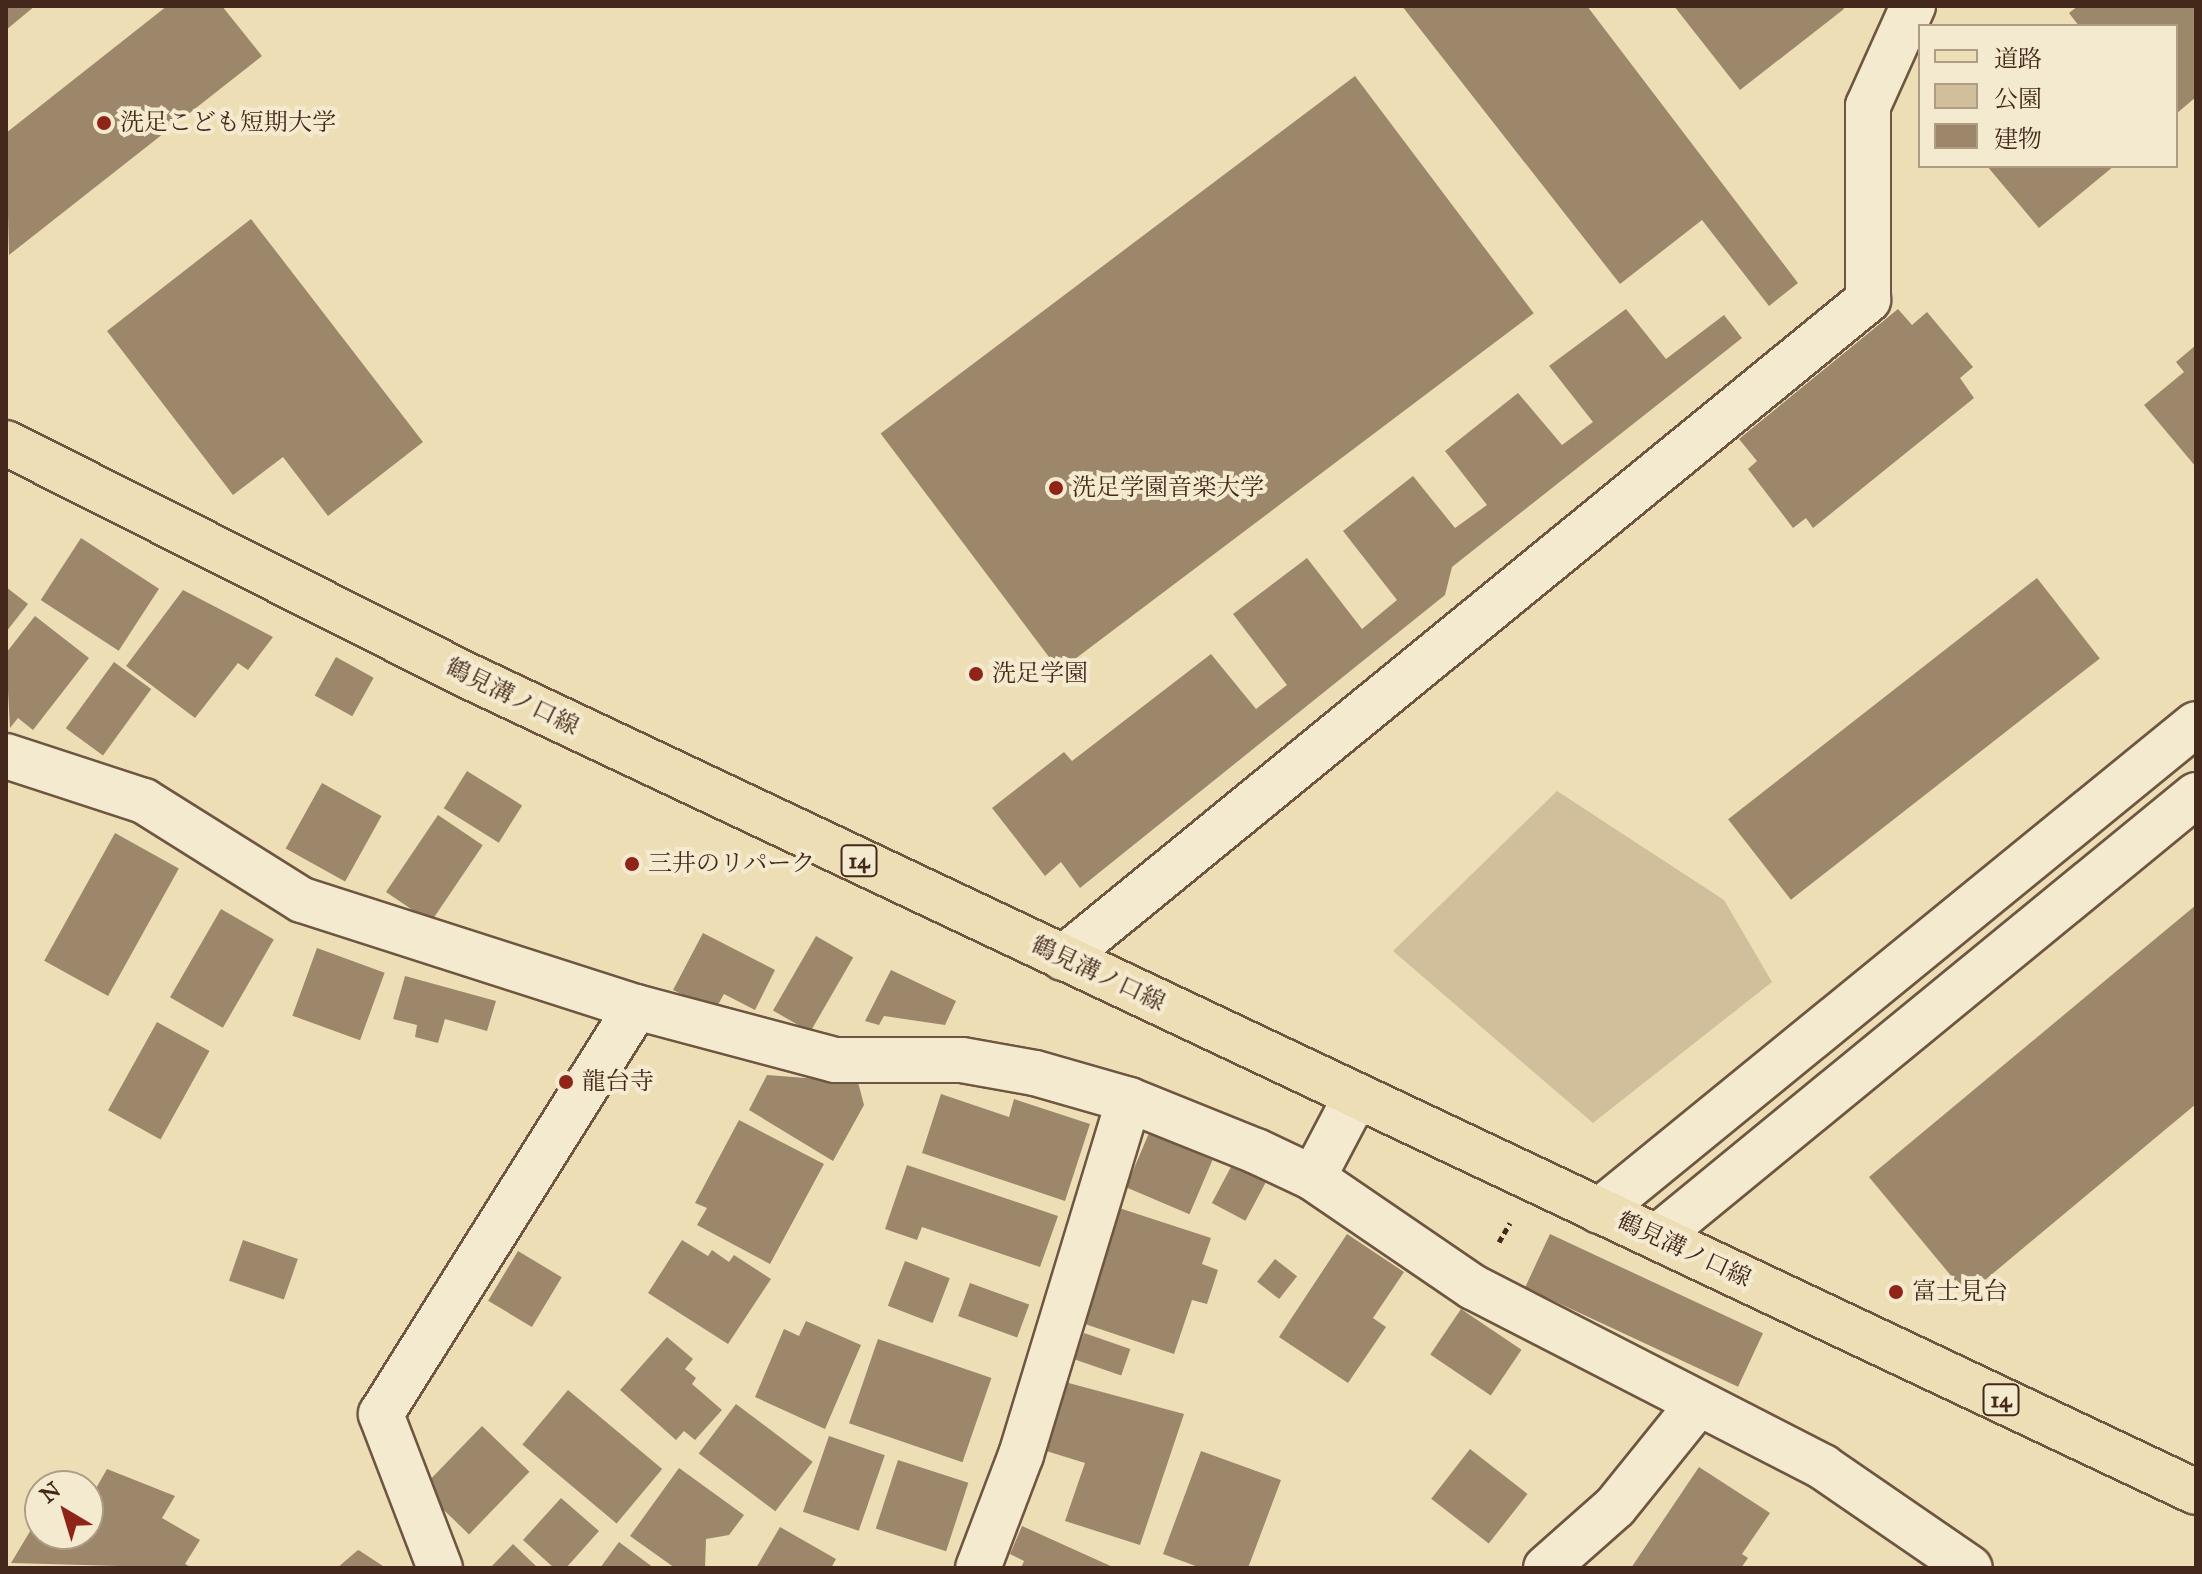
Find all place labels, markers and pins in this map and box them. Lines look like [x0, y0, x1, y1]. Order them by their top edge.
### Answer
place label: 洗足こども短期大学 [120, 109, 336, 137]
marker: 洗足こども短期大学 [95, 114, 113, 132]
place label: 洗足学園音楽大学 [1072, 474, 1264, 502]
marker: 洗足学園音楽大学 [1047, 479, 1065, 497]
place label: 洗足学園 [992, 660, 1088, 688]
marker: 洗足学園 [967, 665, 985, 683]
place label: 三井のリパーク [648, 850, 816, 878]
marker: 三井のリパーク [623, 855, 641, 873]
place label: 龍台寺 [582, 1068, 654, 1096]
marker: 龍台寺 [557, 1073, 575, 1091]
place label: 富士見台 [1912, 1278, 2008, 1306]
marker: 富士見台 [1887, 1283, 1905, 1301]

